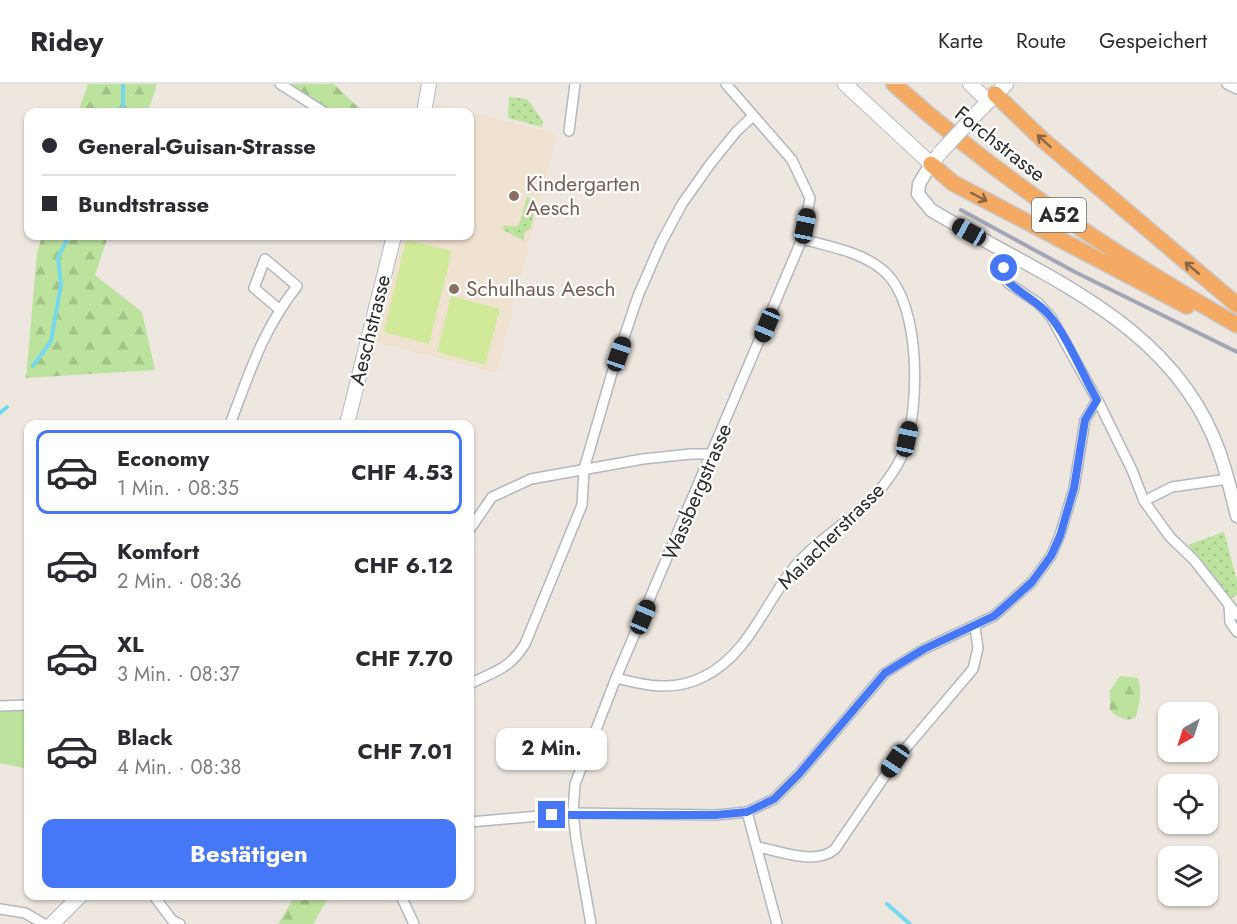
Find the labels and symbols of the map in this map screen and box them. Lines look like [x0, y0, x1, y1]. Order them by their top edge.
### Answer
street label: Forchstrasse [948, 99, 1052, 189]
one-way arrow [1037, 134, 1052, 148]
place label: Kindergarten Aesch [526, 169, 640, 223]
marker: Kindergarten Aesch [507, 189, 521, 203]
one-way arrow [969, 192, 987, 203]
road number: A52 [1032, 198, 1086, 232]
car [793, 207, 817, 245]
car [949, 215, 989, 249]
route start [990, 254, 1017, 281]
one-way arrow [1184, 261, 1200, 274]
street label: Aeschstrasse [342, 271, 398, 388]
place label: Schulhaus Aesch [466, 274, 616, 304]
marker: Schulhaus Aesch [447, 282, 461, 296]
car [752, 305, 782, 345]
car [605, 334, 633, 374]
street label: Wassbergstrasse [655, 419, 739, 565]
car [894, 420, 920, 458]
street label: Maiacherstrasse [771, 476, 891, 596]
car [628, 597, 658, 637]
north arrow [1158, 702, 1218, 762]
callout: 2 Min. [496, 728, 608, 770]
car [877, 741, 913, 781]
route end [538, 801, 565, 828]

